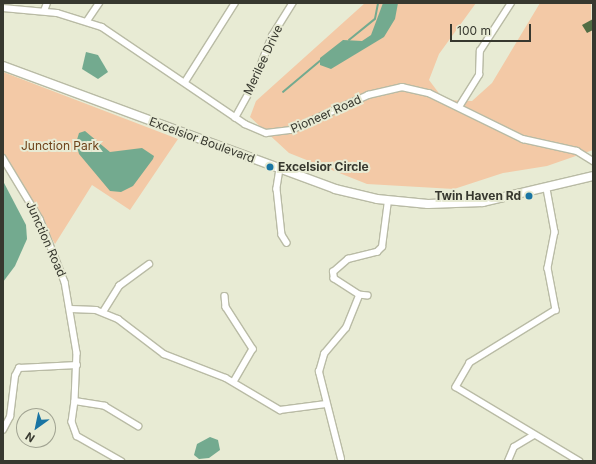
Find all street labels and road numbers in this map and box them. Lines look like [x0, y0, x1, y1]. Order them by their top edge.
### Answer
street label: Merilee Drive [241, 23, 285, 97]
street label: Pioneer Road [289, 92, 363, 136]
street label: Excelsior Boulevard [147, 114, 257, 166]
street label: Junction Road [23, 199, 69, 279]

